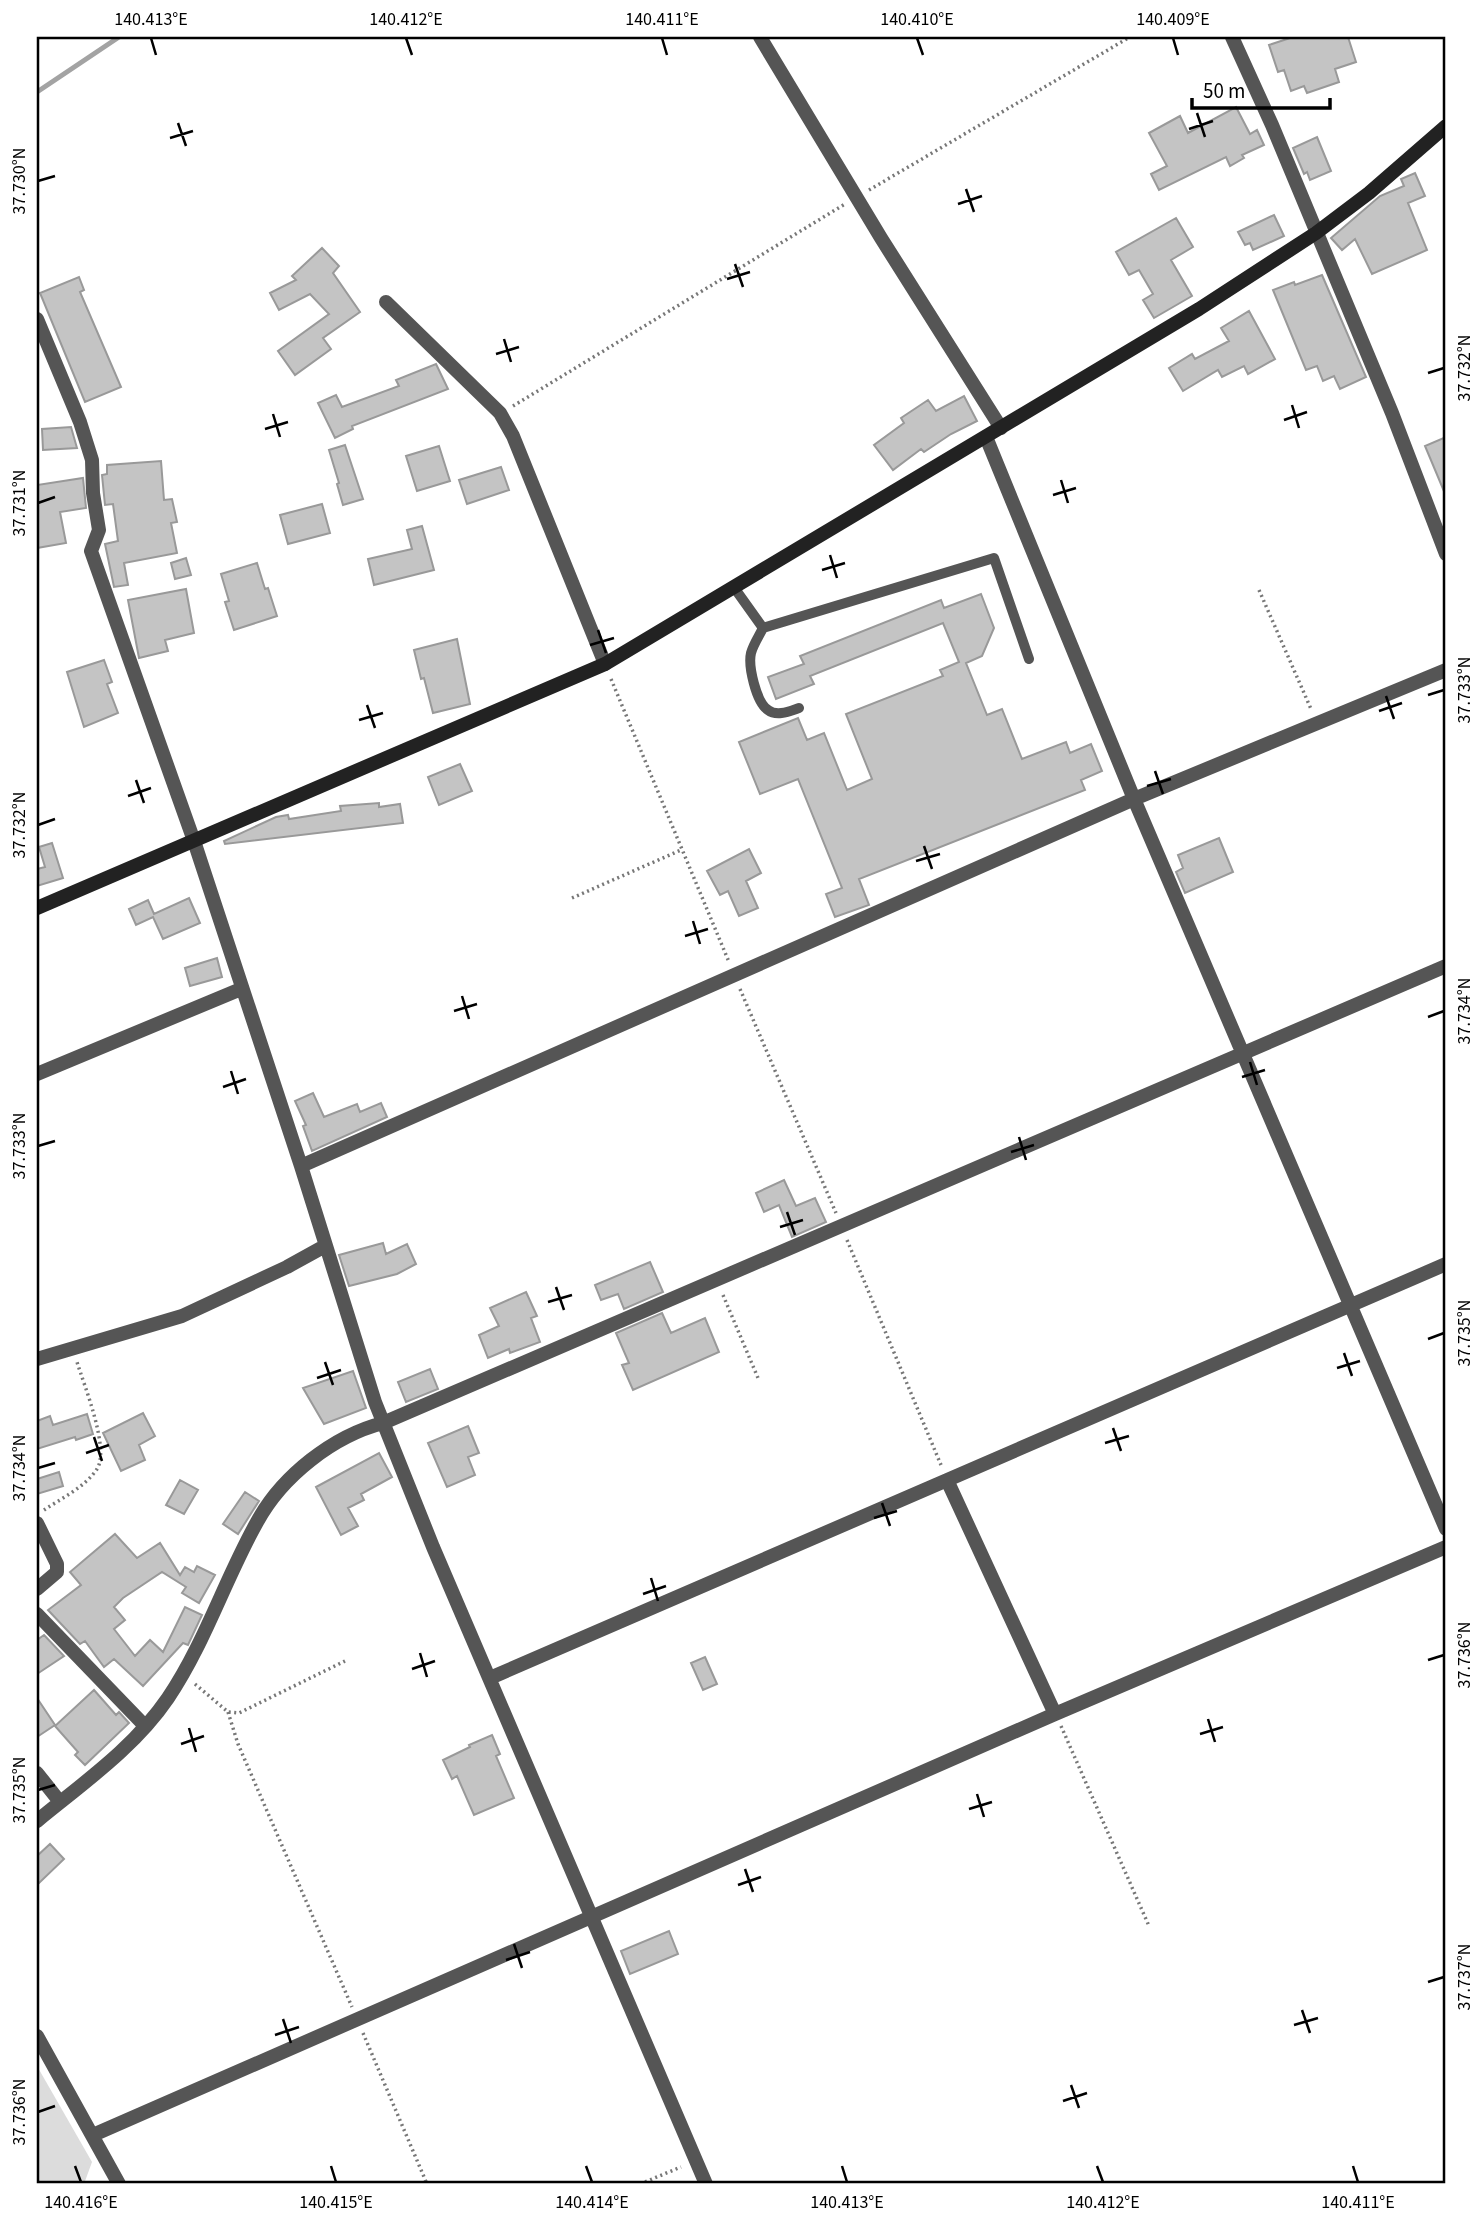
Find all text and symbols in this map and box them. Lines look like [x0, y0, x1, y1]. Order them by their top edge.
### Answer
text: 140.413°E [114, 7, 188, 32]
text: 140.412°E [369, 7, 443, 32]
text: 140.411°E [625, 7, 699, 32]
text: 140.410°E [880, 7, 954, 32]
text: 140.409°E [1136, 7, 1210, 32]
scale bar [1192, 66, 1331, 110]
text: 50 m [1203, 76, 1245, 106]
text: 37.730°N [7, 148, 32, 214]
text: 37.732°N [1452, 335, 1477, 401]
text: 37.731°N [7, 470, 32, 536]
text: 37.733°N [1452, 657, 1477, 723]
text: 37.732°N [7, 792, 32, 858]
text: 37.734°N [1452, 978, 1477, 1044]
text: 37.733°N [7, 1113, 32, 1179]
text: 37.735°N [1452, 1300, 1477, 1366]
text: 37.734°N [7, 1435, 32, 1501]
text: 37.736°N [1452, 1622, 1477, 1688]
text: 37.735°N [7, 1757, 32, 1823]
text: 37.737°N [1452, 1944, 1477, 2010]
text: 37.736°N [7, 2079, 32, 2145]
text: 140.416°E [44, 2190, 118, 2215]
text: 140.415°E [299, 2190, 373, 2215]
text: 140.414°E [555, 2190, 629, 2215]
text: 140.413°E [810, 2190, 884, 2215]
text: 140.412°E [1066, 2190, 1140, 2215]
text: 140.411°E [1321, 2190, 1395, 2215]

